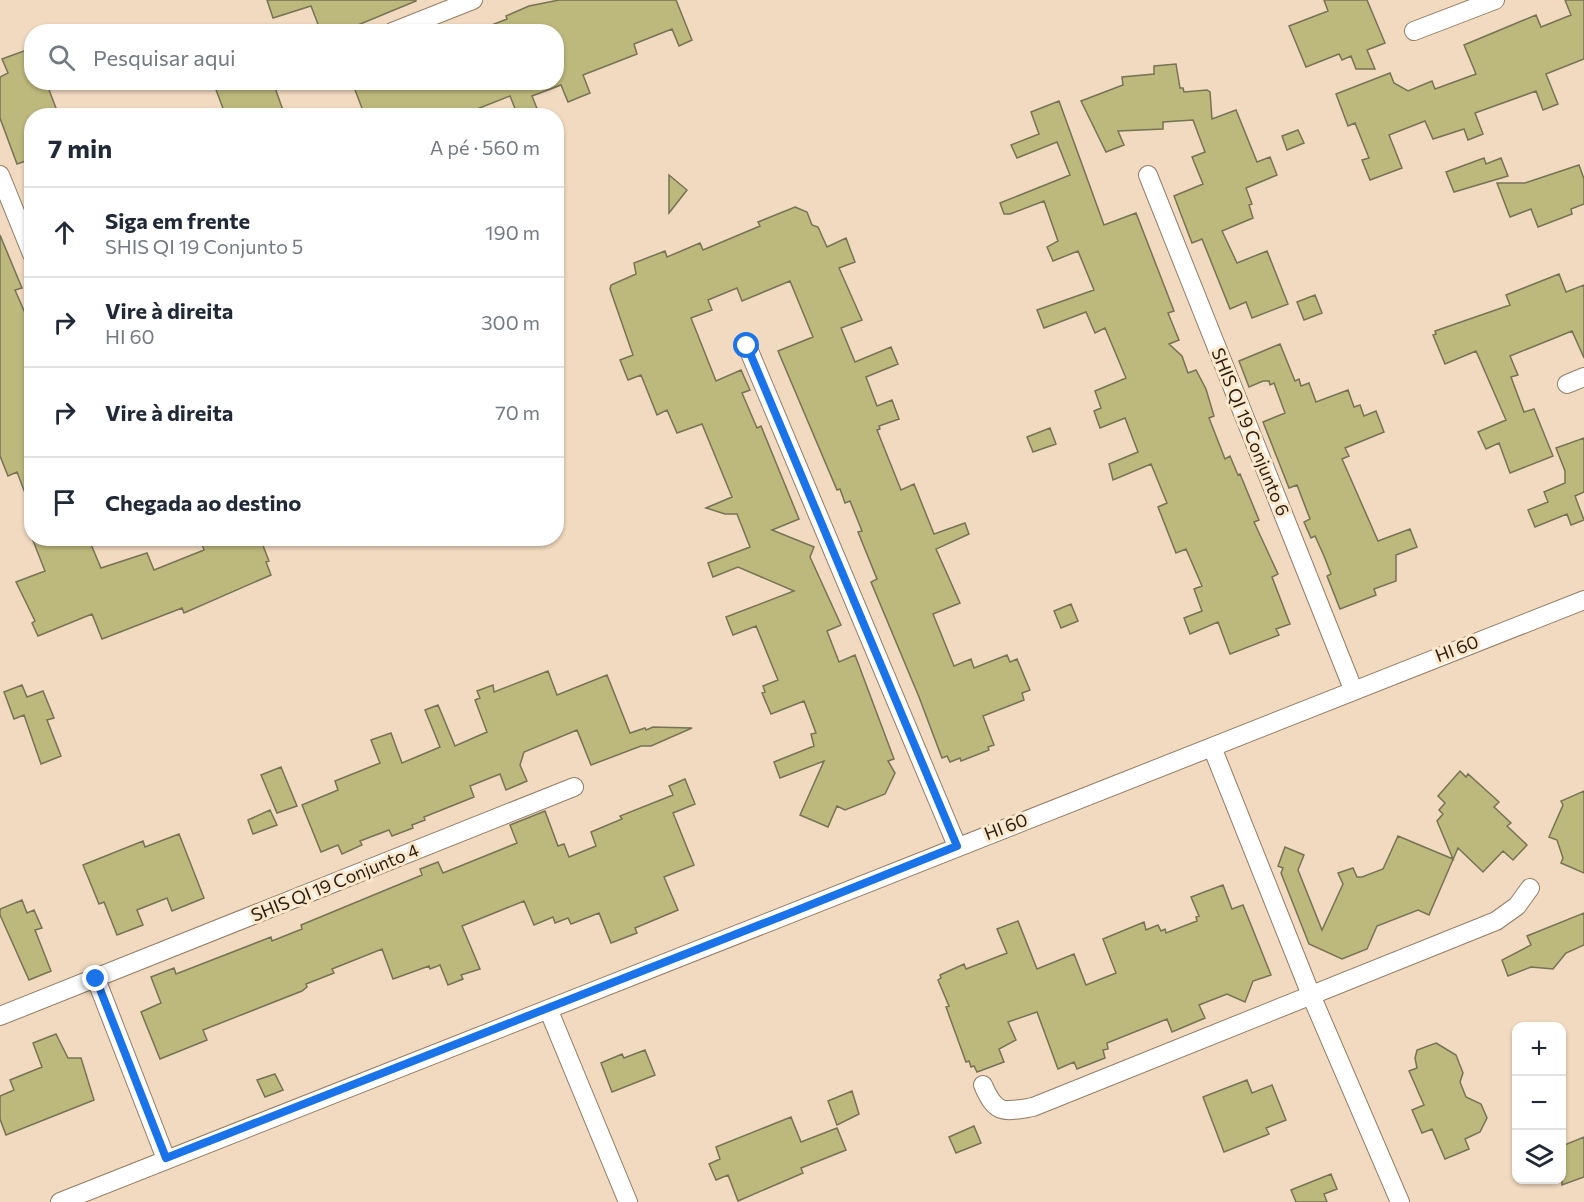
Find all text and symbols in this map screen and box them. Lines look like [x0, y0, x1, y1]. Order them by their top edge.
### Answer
search box [24, 24, 564, 90]
icon: search [45, 41, 78, 74]
text: Pesquisar aqui [93, 44, 236, 71]
text: 7 min [48, 132, 112, 163]
text: A pé · 560 m [430, 135, 540, 159]
text: Siga em frente [105, 207, 250, 234]
icon: ahead [48, 216, 81, 249]
text: 190 m [485, 220, 540, 244]
text: SHIS QI 19 Conjunto 5 [105, 234, 303, 258]
text: Vire à direita [105, 297, 233, 324]
icon: right [48, 306, 81, 339]
text: 300 m [481, 310, 540, 334]
text: HI 60 [105, 324, 155, 348]
route start [733, 332, 759, 358]
street label: SHIS QI 19 Conjunto 6 [1207, 344, 1295, 519]
icon: right [48, 396, 81, 429]
text: Vire à direita [105, 399, 233, 426]
text: 70 m [495, 400, 540, 424]
icon: arrive [48, 486, 81, 519]
text: Chegada ao destino [105, 489, 301, 516]
street label: HI 60 [1432, 630, 1481, 666]
street label: HI 60 [981, 808, 1030, 844]
street label: SHIS QI 19 Conjunto 4 [248, 838, 422, 926]
route end [82, 965, 108, 991]
map controls [1512, 1022, 1566, 1184]
button: + [1512, 1022, 1566, 1076]
button: − [1512, 1076, 1566, 1130]
button: layers [1512, 1130, 1566, 1184]

